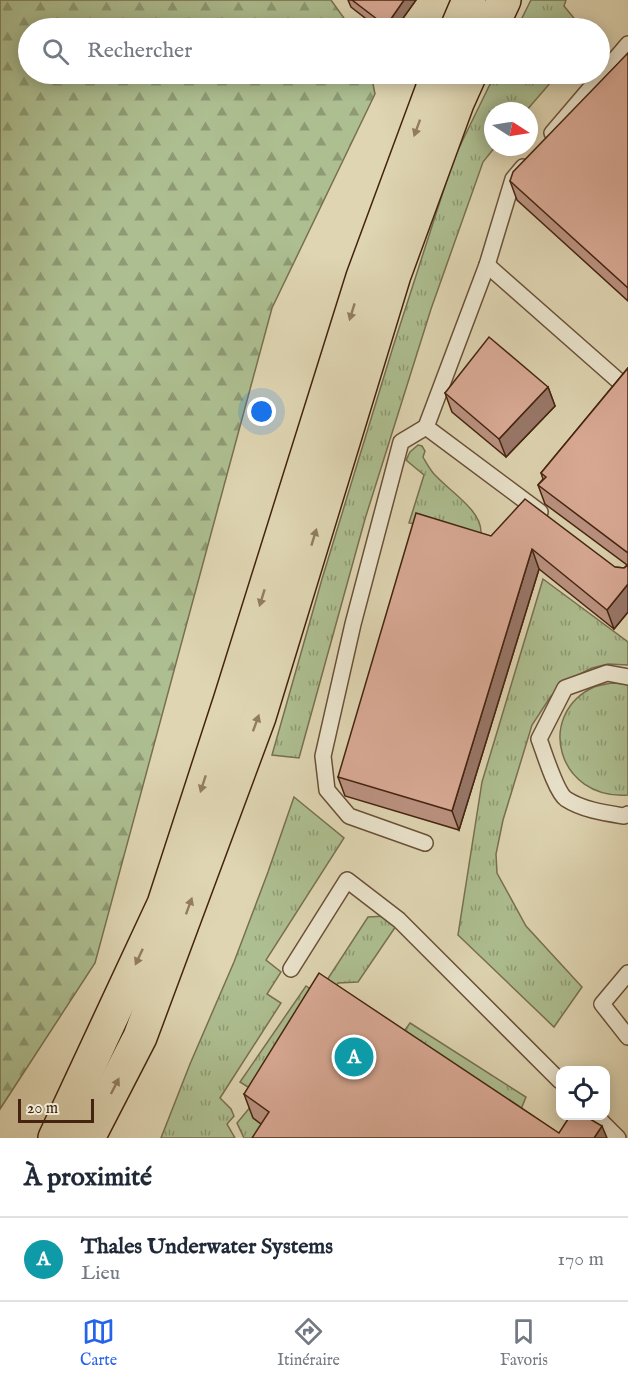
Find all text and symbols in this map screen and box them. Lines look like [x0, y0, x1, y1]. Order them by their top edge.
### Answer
search box [18, 18, 610, 84]
icon: search [39, 35, 72, 68]
text: Rechercher [87, 37, 192, 65]
north arrow [484, 102, 538, 156]
one-way arrow [412, 119, 422, 137]
one-way arrow [347, 303, 356, 321]
your location [247, 397, 276, 426]
one-way arrow [310, 528, 319, 546]
one-way arrow [257, 589, 266, 607]
one-way arrow [252, 714, 262, 732]
one-way arrow [198, 775, 207, 793]
one-way arrow [184, 897, 194, 915]
one-way arrow [135, 948, 144, 965]
pin: A [334, 1034, 374, 1080]
map controls [556, 1066, 610, 1120]
button: locate [556, 1066, 610, 1120]
one-way arrow [110, 1077, 120, 1094]
scale bar [18, 1096, 94, 1124]
text: 20 m [27, 1099, 58, 1119]
text: À proximité [24, 1161, 152, 1194]
text: Thales Underwater Systems [81, 1233, 333, 1261]
text: A [37, 1247, 50, 1272]
text: 170 m [558, 1247, 604, 1272]
text: Lieu [81, 1261, 120, 1286]
tab: Carte [80, 1315, 117, 1371]
tab: Itinéraire [277, 1315, 340, 1371]
tab: Favoris [500, 1315, 548, 1371]

